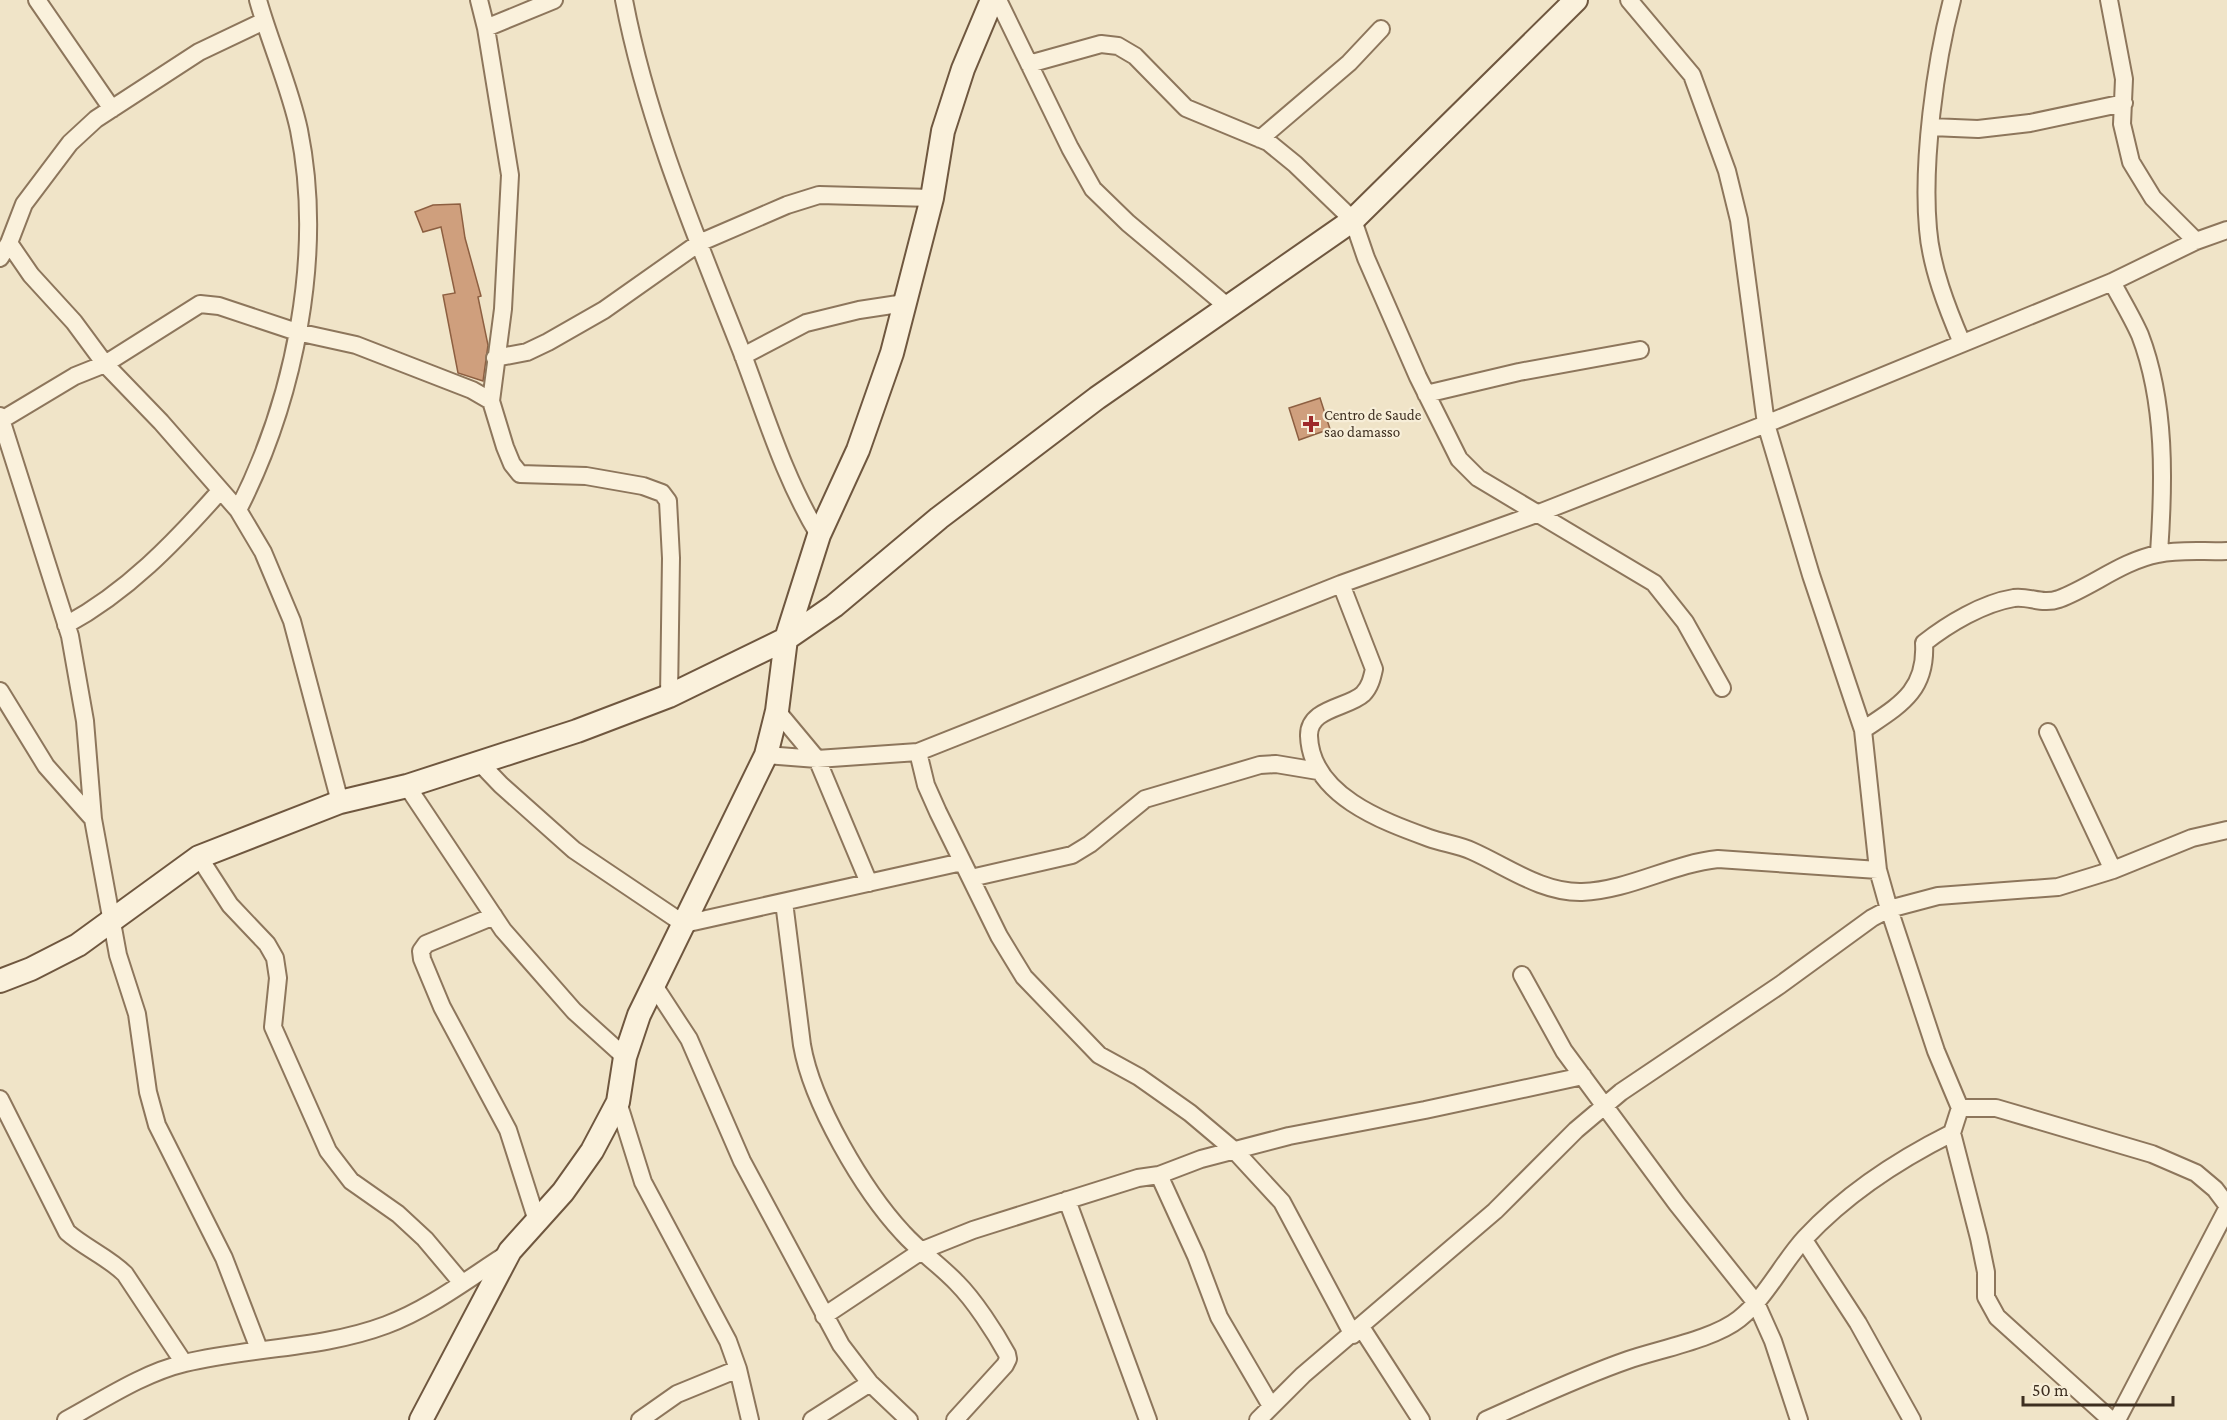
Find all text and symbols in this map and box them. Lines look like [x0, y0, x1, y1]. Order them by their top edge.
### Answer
place label: Centro de Saude sao damasso [1324, 407, 1422, 440]
marker: Centro de Saude sao damasso [1302, 415, 1320, 433]
scale bar [2023, 1369, 2173, 1407]
text: 50 m [2032, 1380, 2069, 1400]

